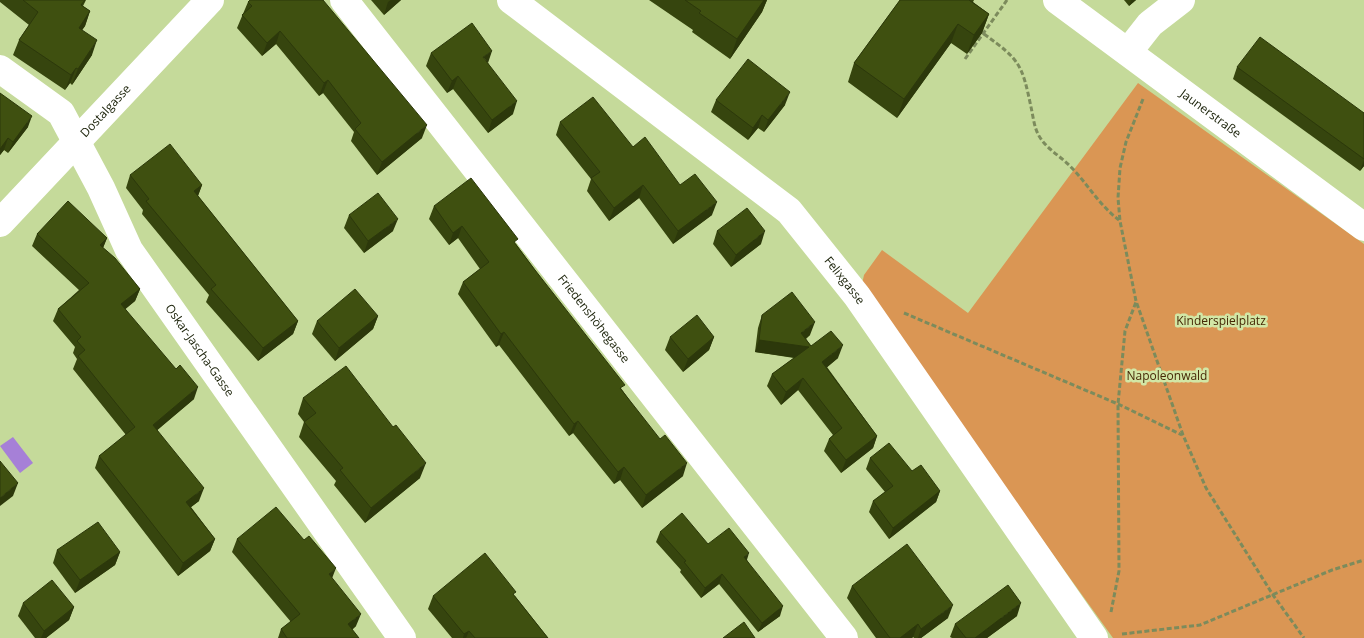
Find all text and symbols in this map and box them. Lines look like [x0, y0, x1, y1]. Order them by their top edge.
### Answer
street label: Dostalgasse [76, 80, 135, 141]
street label: Jaunerstraße [1176, 84, 1245, 142]
street label: Felixgasse [821, 253, 869, 308]
street label: Friedenshöhegasse [554, 271, 634, 366]
street label: Oskar-Jascha-Gasse [162, 300, 239, 400]
park label: Kinderspielplatz [1176, 312, 1266, 329]
park label: Napoleonwald [1127, 367, 1207, 384]

